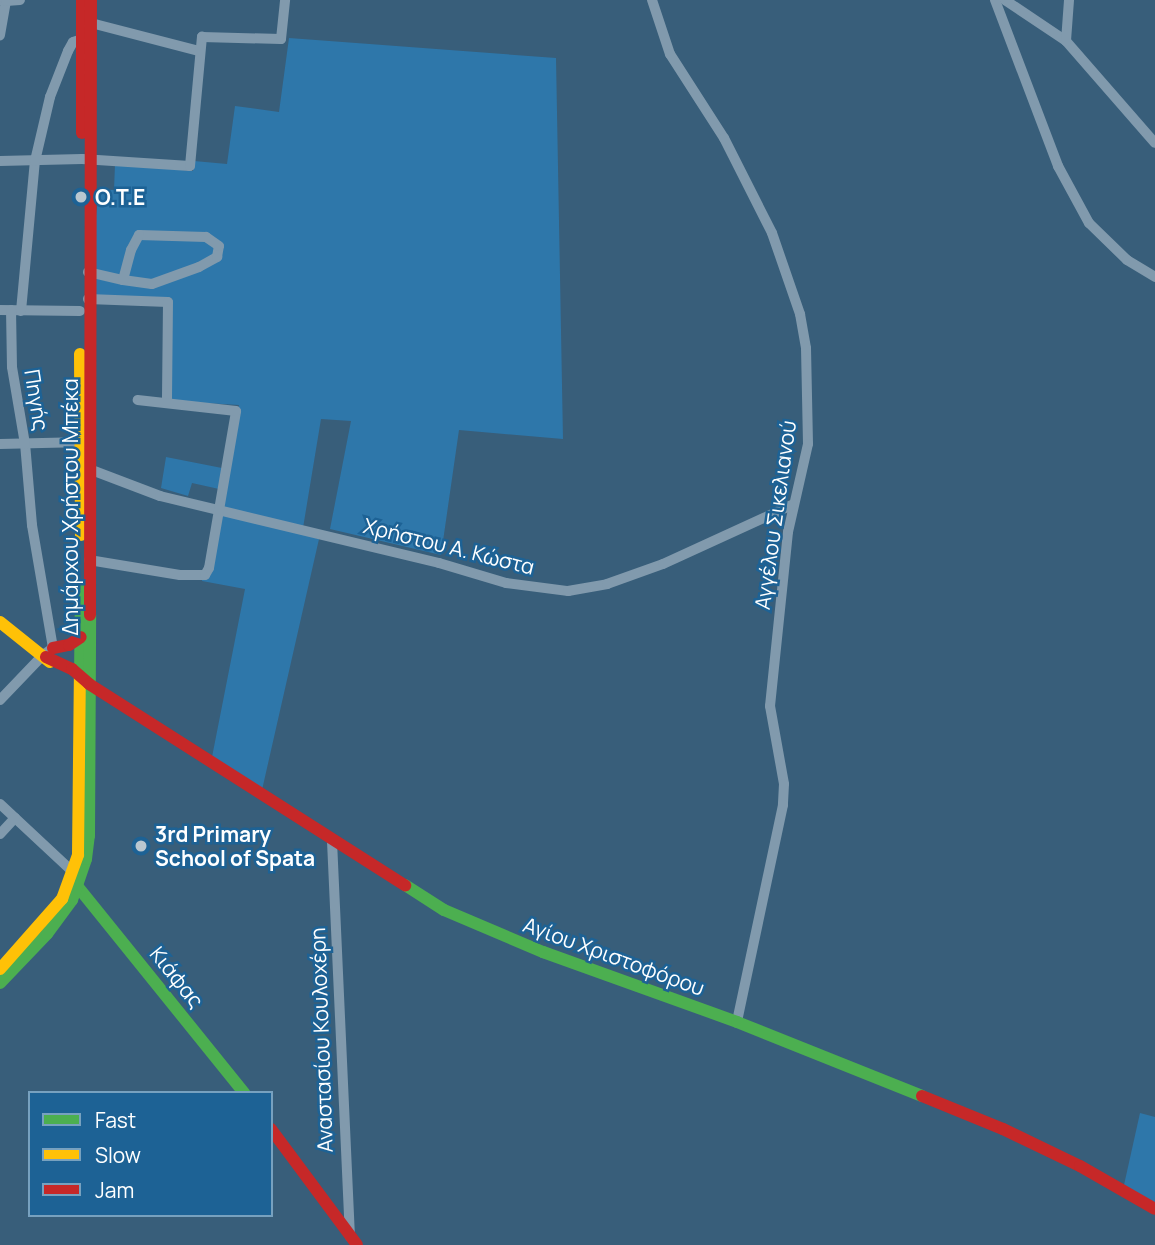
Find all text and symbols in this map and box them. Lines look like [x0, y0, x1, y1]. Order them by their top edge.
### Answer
place label: Ο.Τ.Ε [95, 184, 145, 210]
marker: Ο.Τ.Ε [73, 189, 89, 205]
street label: Πηγής [20, 368, 54, 432]
street label: Δημάρχου Χρήστου Μπέκα [57, 378, 83, 636]
street label: Αγγέλου Σικελιανού [749, 419, 801, 611]
street label: Χρήστου Α. Κώστα [361, 513, 537, 579]
place label: 3rd Primary School of Spata [155, 821, 315, 871]
marker: 3rd Primary School of Spata [133, 838, 149, 854]
street label: Αγίου Χριστοφόρου [520, 911, 708, 1001]
street label: Αναστασίου Κουλοχέρη [304, 927, 338, 1153]
street label: Κιάφας [145, 941, 209, 1013]
legend [28, 1091, 273, 1217]
text: Fast [95, 1106, 136, 1134]
text: Slow [95, 1141, 141, 1169]
text: Jam [95, 1176, 134, 1204]

